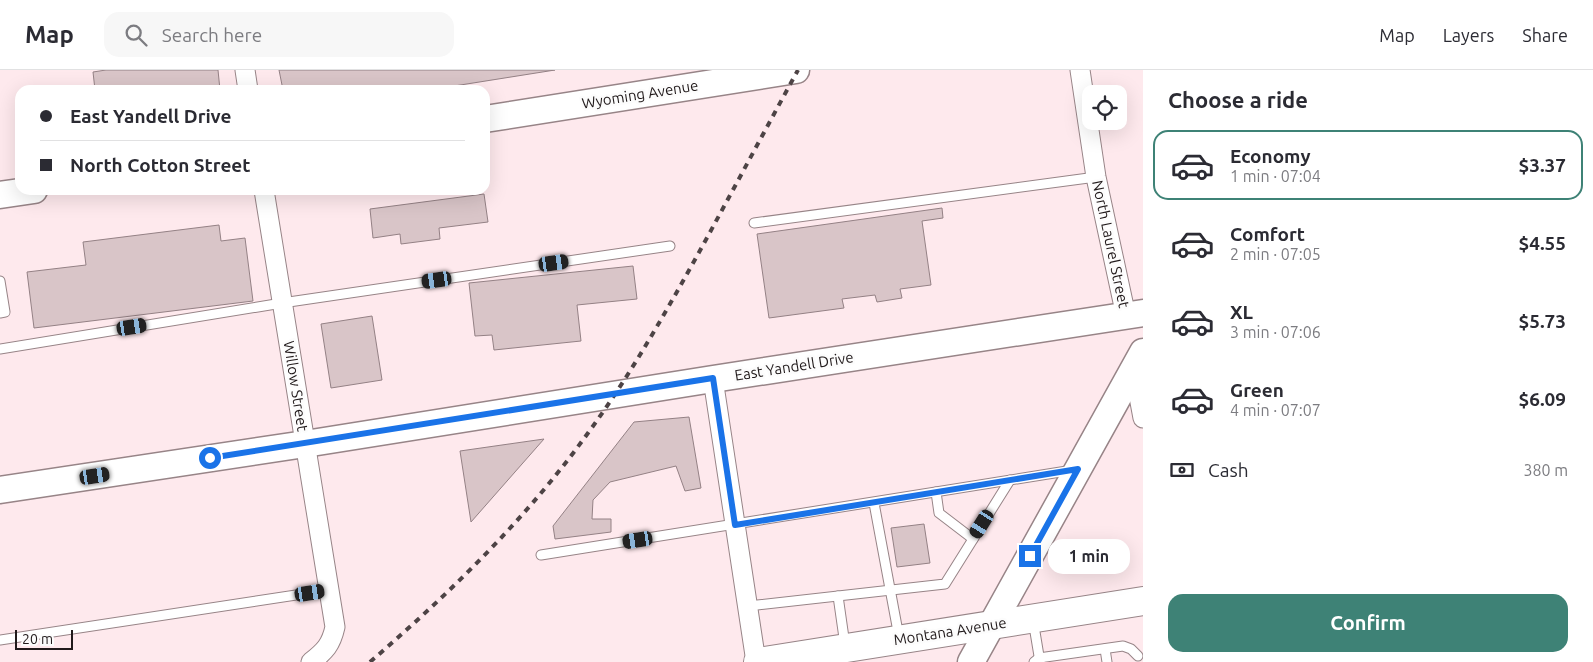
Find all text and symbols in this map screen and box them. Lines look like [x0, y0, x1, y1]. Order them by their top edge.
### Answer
search box [104, 12, 454, 57]
text: Map [25, 21, 74, 48]
icon: search [122, 21, 150, 49]
text: Search here [162, 24, 262, 46]
text: Map [1379, 25, 1415, 45]
text: Layers [1443, 25, 1494, 45]
text: Share [1522, 25, 1568, 45]
street label: Wyoming Avenue [581, 76, 699, 112]
map controls [1082, 85, 1127, 130]
button: locate [1082, 85, 1127, 130]
text: Choose a ride [1168, 87, 1308, 112]
text: East Yandell Drive [70, 105, 231, 127]
icon: car [1170, 143, 1215, 188]
text: Economy [1230, 145, 1311, 167]
text: North Cotton Street [70, 154, 251, 176]
text: $3.37 [1518, 154, 1566, 176]
text: 1 min · 07:04 [1230, 167, 1321, 185]
street label: North Laurel Street [1089, 179, 1133, 310]
icon: car [1170, 221, 1215, 266]
text: Comfort [1230, 223, 1305, 245]
text: $4.55 [1518, 232, 1566, 254]
text: 2 min · 07:05 [1230, 245, 1321, 263]
car [538, 253, 569, 273]
car [421, 270, 452, 290]
icon: car [1170, 299, 1215, 344]
text: XL [1230, 301, 1253, 323]
text: $5.73 [1518, 310, 1566, 332]
car [116, 317, 147, 337]
text: 3 min · 07:06 [1230, 323, 1321, 341]
street label: Willow Street [280, 340, 312, 433]
street label: East Yandell Drive [733, 348, 855, 384]
icon: car [1170, 377, 1215, 422]
text: Green [1230, 379, 1284, 401]
text: $6.09 [1518, 388, 1566, 410]
text: 4 min · 07:07 [1230, 401, 1321, 419]
route start [199, 447, 221, 469]
icon: cash [1168, 456, 1196, 484]
text: Cash [1208, 459, 1249, 481]
text: 380 m [1523, 461, 1568, 479]
car [79, 466, 110, 486]
car [967, 507, 996, 541]
car [622, 530, 653, 550]
callout: 1 min [1048, 538, 1130, 574]
route end [1019, 545, 1041, 567]
text: 1 min [1069, 547, 1109, 565]
car [294, 583, 325, 603]
button: Confirm [1168, 594, 1568, 652]
street label: Montana Avenue [892, 614, 1008, 648]
scale bar [15, 627, 72, 650]
text: 20 m [22, 631, 53, 647]

